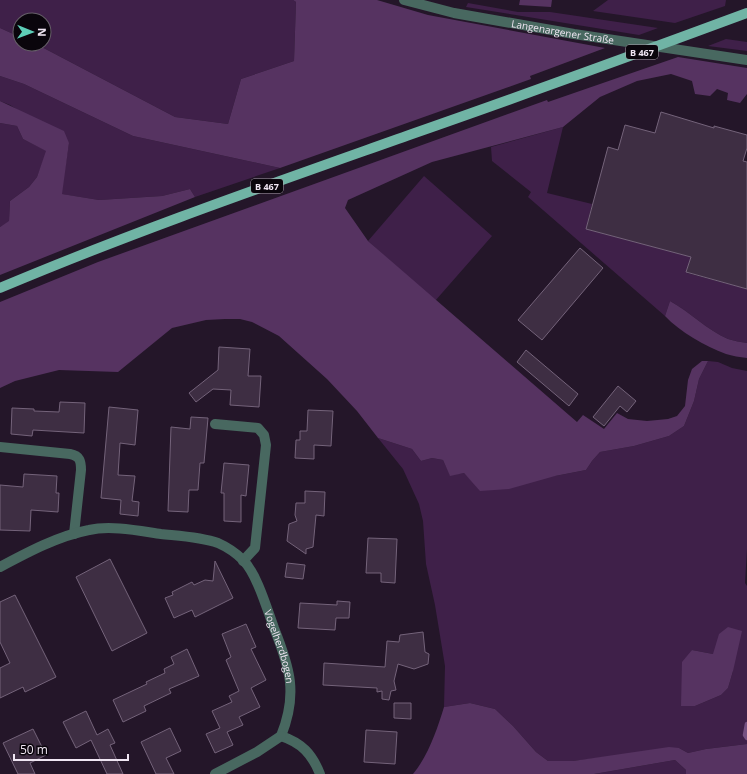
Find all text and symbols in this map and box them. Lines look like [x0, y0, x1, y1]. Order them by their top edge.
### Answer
north arrow [12, 12, 52, 52]
street label: Langenargener Straße [510, 16, 615, 47]
text: N [35, 28, 50, 37]
road number: B 467 [626, 45, 658, 59]
road number: B 467 [251, 179, 283, 193]
street label: Vogelherdbogen [261, 608, 297, 684]
scale bar [14, 736, 128, 762]
text: 50 m [20, 741, 48, 758]

